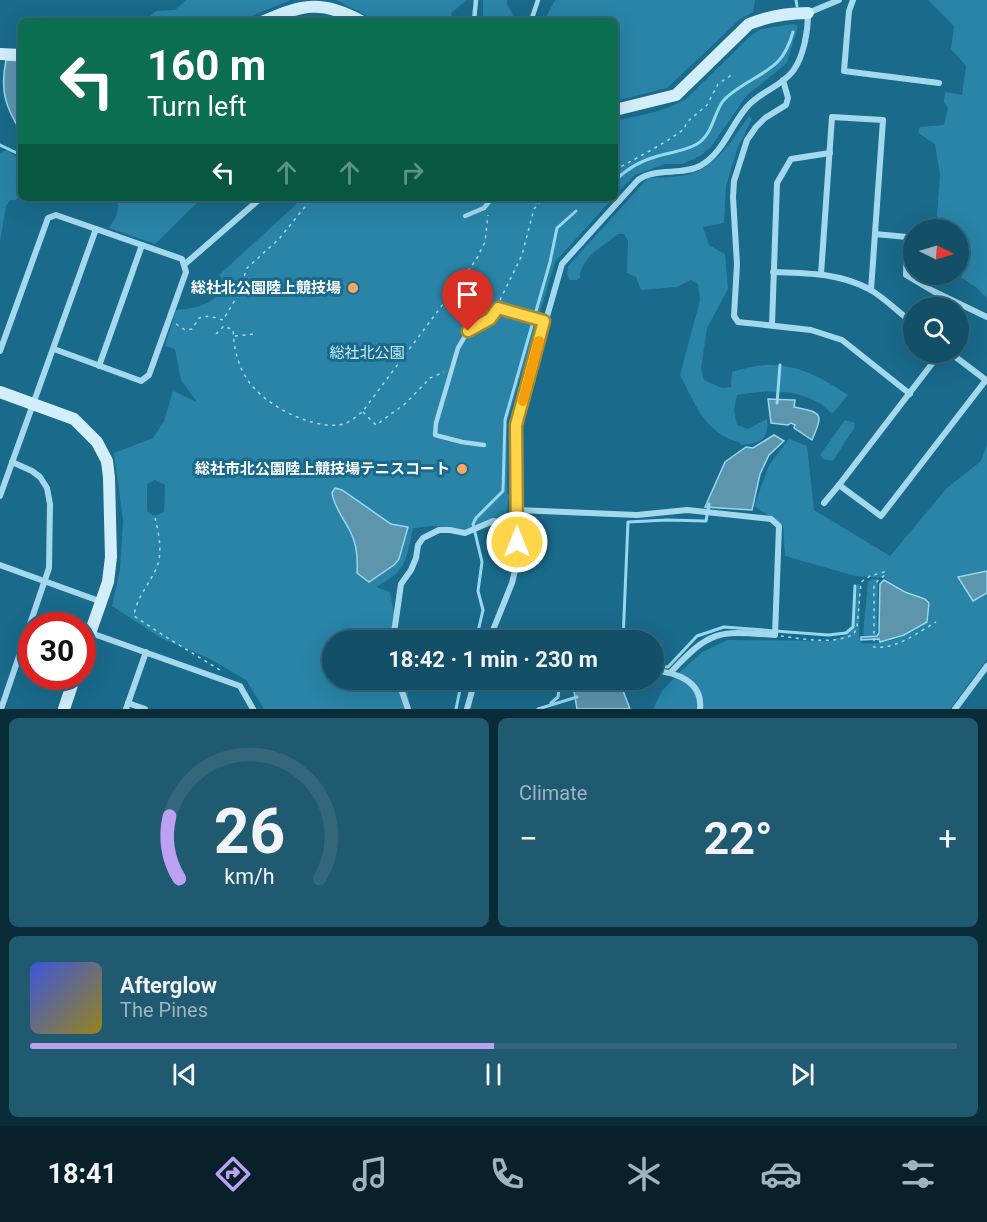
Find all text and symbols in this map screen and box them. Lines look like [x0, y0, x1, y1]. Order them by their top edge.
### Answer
text: 160 m [147, 41, 266, 90]
icon: left [48, 42, 126, 120]
text: Turn left [147, 91, 247, 123]
icon: left [207, 156, 240, 189]
icon: ahead [270, 156, 303, 189]
icon: ahead [333, 156, 366, 189]
icon: right [396, 156, 429, 189]
north arrow [903, 219, 969, 285]
map controls [903, 219, 969, 363]
pin [442, 269, 493, 331]
icon: arrive [451, 278, 484, 311]
place label: 総社北公園陸上競技場 [191, 279, 341, 297]
marker: 総社北公園陸上競技場 [346, 281, 360, 295]
button: search [903, 297, 969, 363]
park label: 総社北公園 [329, 344, 405, 362]
place label: 総社市北公園陸上競技場テニスコート [195, 460, 450, 478]
marker: 総社市北公園陸上競技場テニスコート [455, 462, 469, 476]
position arrow [485, 510, 549, 574]
speed limit sign: 30 [18, 612, 96, 690]
text: 18:42 · 1 min · 230 m [388, 647, 598, 672]
text: Climate [519, 781, 587, 805]
text: 26 [213, 795, 285, 868]
text: 22° [703, 812, 773, 865]
text: − [519, 819, 538, 858]
text: + [938, 819, 957, 858]
text: km/h [224, 865, 274, 890]
text: Afterglow [120, 973, 217, 998]
text: The Pines [120, 998, 208, 1022]
icon: previous [168, 1058, 201, 1091]
icon: pause [477, 1058, 510, 1091]
icon: next [786, 1058, 819, 1091]
icon: directions [212, 1153, 254, 1195]
icon: music [349, 1153, 391, 1195]
icon: phone [486, 1153, 528, 1195]
icon: climate [623, 1153, 665, 1195]
icon: car [760, 1153, 802, 1195]
icon: filters [897, 1153, 939, 1195]
text: 18:41 [48, 1158, 117, 1190]

